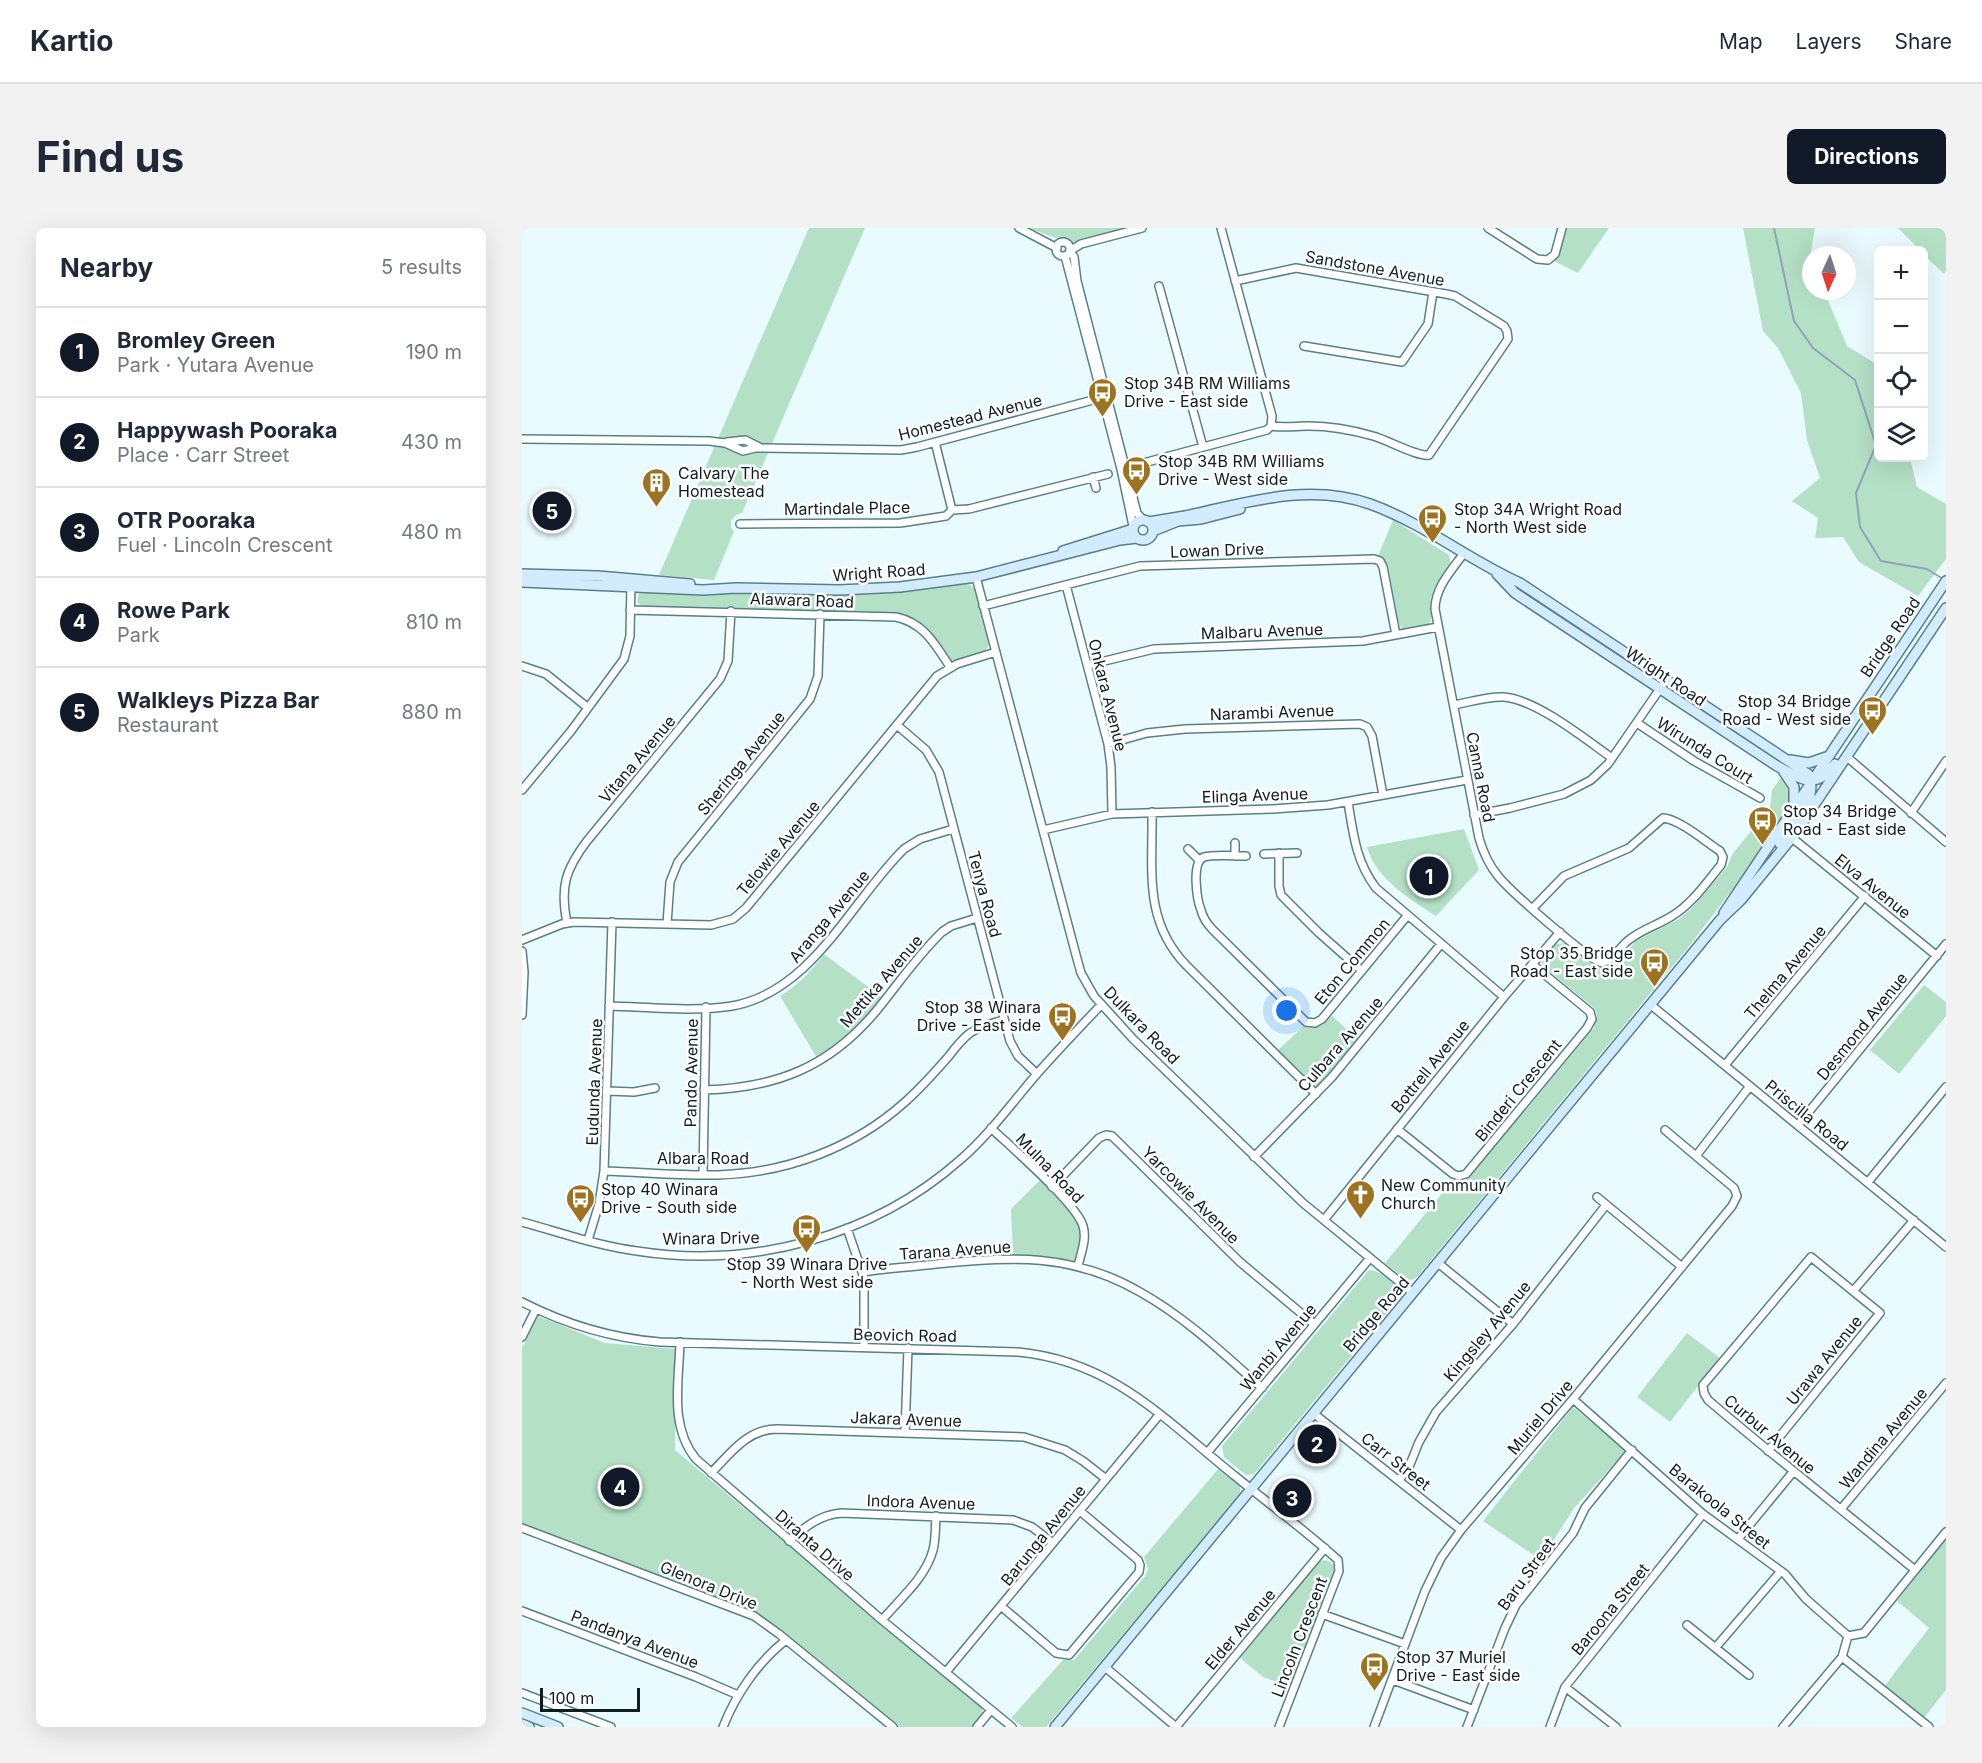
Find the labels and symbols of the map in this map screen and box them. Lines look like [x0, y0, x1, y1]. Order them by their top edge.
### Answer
street label: Sandstone Avenue [1304, 246, 1446, 290]
north arrow [1802, 246, 1856, 300]
place label: Stop 34B RM Williams Drive - East side [1124, 373, 1290, 411]
bus stop icon: Stop 34B RM Williams Drive - East side [1087, 376, 1119, 418]
street label: Homestead Avenue [896, 389, 1044, 445]
place label: Stop 34B RM Williams Drive - West side [1158, 451, 1324, 489]
bus stop icon: Stop 34B RM Williams Drive - West side [1121, 454, 1153, 496]
place label: Calvary The Homestead [678, 463, 769, 501]
building icon: Calvary The Homestead [641, 466, 673, 508]
pin: 5 [532, 488, 572, 534]
street label: Martindale Place [784, 497, 910, 519]
place label: Stop 34A Wright Road - North West side [1454, 499, 1622, 537]
bus stop icon: Stop 34A Wright Road - North West side [1417, 502, 1449, 544]
street label: Lowan Drive [1170, 538, 1264, 562]
street label: Wright Road [832, 559, 926, 585]
street label: Alawara Road [750, 588, 854, 612]
street label: Bridge Road [1856, 593, 1924, 681]
street label: Malbaru Avenue [1200, 619, 1324, 643]
street label: Onkara Avenue [1084, 637, 1132, 753]
street label: Wright Road [1622, 642, 1710, 710]
place label: Stop 34 Bridge Road - West side [1722, 691, 1851, 729]
bus stop icon: Stop 34 Bridge Road - West side [1856, 694, 1888, 736]
street label: Narambi Avenue [1209, 700, 1335, 724]
street label: Sheringa Avenue [693, 707, 789, 819]
street label: Vitana Avenue [595, 711, 679, 807]
street label: Wirunda Court [1653, 712, 1757, 788]
street label: Canna Road [1462, 730, 1500, 824]
street label: Elinga Avenue [1202, 783, 1308, 807]
street label: Telowie Avenue [732, 796, 824, 900]
place label: Stop 34 Bridge Road - East side [1783, 801, 1906, 839]
bus stop icon: Stop 34 Bridge Road - East side [1746, 804, 1778, 846]
street label: Tenya Road [964, 849, 1006, 939]
street label: Elva Avenue [1831, 849, 1915, 923]
pin: 1 [1410, 854, 1448, 898]
street label: Aranga Avenue [784, 866, 874, 966]
street label: Eton Common [1310, 914, 1394, 1008]
street label: Thelma Avenue [1740, 921, 1830, 1023]
street label: Mettika Avenue [835, 931, 927, 1031]
place label: Stop 35 Bridge Road - East side [1510, 943, 1633, 981]
bus stop icon: Stop 35 Bridge Road - East side [1638, 946, 1670, 988]
street label: Desmond Avenue [1812, 968, 1912, 1084]
street label: Dulkara Road [1100, 982, 1184, 1068]
street label: Culbara Avenue [1293, 992, 1387, 1096]
your location [1272, 996, 1301, 1025]
place label: Stop 38 Winara Drive - East side [917, 997, 1041, 1035]
bus stop icon: Stop 38 Winara Drive - East side [1046, 1000, 1078, 1042]
street label: Bottrell Avenue [1386, 1016, 1474, 1116]
street label: Eudunda Avenue [582, 1018, 606, 1146]
street label: Pando Avenue [680, 1018, 702, 1128]
street label: Binderi Crescent [1471, 1035, 1565, 1145]
street label: Priscilla Road [1761, 1075, 1853, 1155]
street label: Mulna Road [1012, 1129, 1088, 1207]
street label: Yarcowie Avenue [1138, 1142, 1244, 1248]
street label: Albara Road [657, 1148, 749, 1168]
place label: New Community Church [1381, 1175, 1506, 1213]
church icon: New Community Church [1344, 1178, 1376, 1220]
place label: Stop 40 Winara Drive - South side [601, 1179, 737, 1217]
bus stop icon: Stop 40 Winara Drive - South side [564, 1182, 596, 1224]
bus stop icon: Stop 39 Winara Drive - North West side [791, 1212, 823, 1254]
street label: Winara Drive [662, 1227, 760, 1249]
street label: Tarana Avenue [898, 1236, 1012, 1264]
place label: Stop 39 Winara Drive - North West side [727, 1254, 887, 1292]
street label: Bridge Road [1339, 1272, 1413, 1356]
street label: Kingsley Avenue [1439, 1277, 1535, 1385]
street label: Wanbi Avenue [1236, 1299, 1320, 1395]
street label: Urawa Avenue [1782, 1311, 1866, 1409]
street label: Beovich Road [853, 1324, 957, 1346]
street label: Muriel Drive [1503, 1376, 1577, 1458]
street label: Wandina Avenue [1835, 1383, 1931, 1493]
street label: Curbur Avenue [1720, 1390, 1820, 1478]
street label: Jakara Avenue [850, 1407, 962, 1431]
pin: 2 [1298, 1422, 1336, 1466]
street label: Carr Street [1357, 1428, 1435, 1494]
street label: Barakoola Street [1665, 1459, 1775, 1553]
pin: 4 [600, 1464, 640, 1510]
pin: 3 [1272, 1476, 1312, 1520]
street label: Barunga Avenue [996, 1481, 1090, 1589]
street label: Indora Avenue [866, 1490, 976, 1514]
street label: Diranta Drive [771, 1505, 859, 1585]
street label: Baru Street [1493, 1534, 1559, 1614]
street label: Glenora Drive [657, 1556, 761, 1614]
street label: Baroona Street [1567, 1559, 1653, 1659]
street label: Lincoln Crescent [1267, 1574, 1331, 1700]
street label: Elder Avenue [1200, 1585, 1280, 1673]
street label: Pandanya Avenue [568, 1605, 702, 1673]
place label: Stop 37 Muriel Drive - East side [1396, 1647, 1520, 1685]
bus stop icon: Stop 37 Muriel Drive - East side [1359, 1650, 1391, 1692]
scale bar [540, 1685, 640, 1712]

